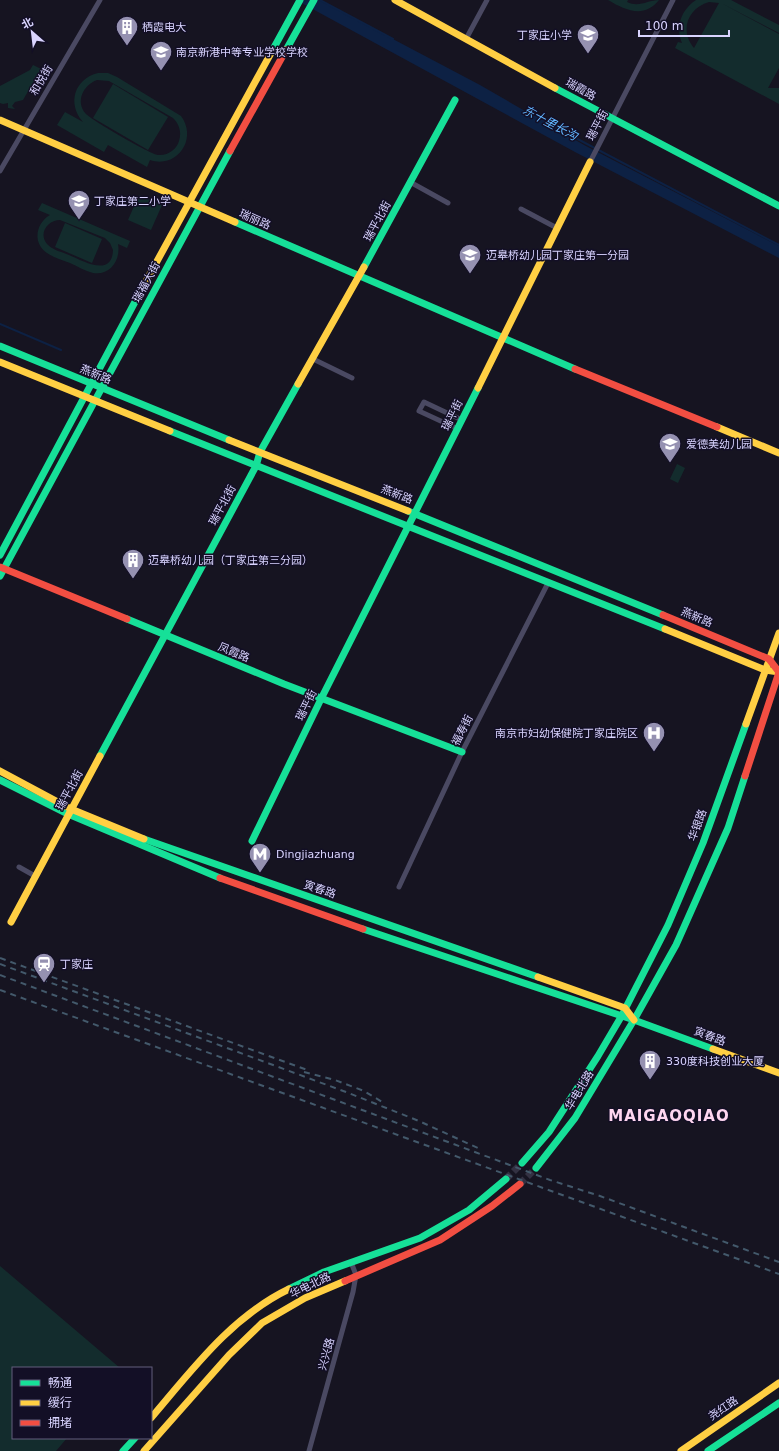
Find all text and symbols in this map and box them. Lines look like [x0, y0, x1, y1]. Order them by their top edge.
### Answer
north arrow [12, 12, 52, 52]
scale bar [639, 12, 729, 38]
building icon: 栖霞电大 [114, 14, 140, 47]
text: 北 [20, 15, 35, 32]
text: 100 m [645, 19, 683, 33]
place label: 栖霞电大 [142, 21, 186, 34]
school or university icon: 丁家庄小学 [575, 22, 601, 55]
place label: 丁家庄小学 [517, 29, 572, 42]
school or university icon: 南京新港中等专业学校学校 [148, 39, 174, 72]
place label: 南京新港中等专业学校学校 [176, 46, 308, 59]
street label: 和悦街 [27, 63, 55, 98]
street label: 瑞霞路 [563, 76, 598, 103]
water label: 东十里长沟 [520, 103, 582, 144]
street label: 瑞平街 [584, 108, 611, 143]
school or university icon: 丁家庄第二小学 [66, 188, 92, 221]
place label: 丁家庄第二小学 [94, 195, 171, 208]
street label: 瑞平北街 [361, 199, 394, 244]
street label: 瑞丽路 [237, 207, 273, 232]
school or university icon: 迈皋桥幼儿园丁家庄第一分园 [457, 242, 483, 275]
place label: 迈皋桥幼儿园丁家庄第一分园 [486, 249, 629, 262]
street label: 瑞福大街 [130, 260, 163, 305]
street label: 燕新路 [78, 362, 114, 387]
street label: 瑞平街 [439, 398, 466, 433]
school or university icon: 爱德美幼儿园 [657, 431, 683, 464]
place label: 爱德美幼儿园 [686, 438, 752, 451]
street label: 燕新路 [379, 482, 415, 506]
street label: 瑞平北街 [206, 483, 239, 528]
building icon: 迈皋桥幼儿园（丁家庄第三分园） [120, 547, 146, 580]
place label: 迈皋桥幼儿园（丁家庄第三分园） [148, 554, 313, 567]
street label: 燕新路 [679, 605, 715, 630]
street label: 凤霞路 [216, 640, 252, 665]
street label: 瑞平街 [293, 688, 320, 723]
street label: 福寿街 [449, 713, 476, 748]
hospital icon: 南京市妇幼保健院丁家庄院区 [641, 720, 667, 753]
place label: 南京市妇幼保健院丁家庄院区 [495, 727, 638, 740]
street label: 瑞平北街 [53, 768, 86, 813]
street label: 华银路 [686, 807, 709, 843]
metro station icon: Dingjiazhuang [247, 841, 273, 874]
place label: Dingjiazhuang [276, 848, 355, 861]
street label: 寅春路 [302, 878, 338, 901]
station icon: 丁家庄 [31, 951, 57, 984]
place label: 丁家庄 [60, 958, 93, 971]
street label: 寅春路 [692, 1025, 728, 1048]
building icon: 330度科技创业大厦 [637, 1048, 663, 1081]
place label: 330度科技创业大厦 [666, 1055, 764, 1068]
street label: 华电北路 [563, 1068, 596, 1112]
district label: MAIGAOQIAO [608, 1107, 730, 1125]
street label: 华电北路 [288, 1270, 333, 1301]
street label: 兴兴路 [316, 1337, 337, 1372]
legend [12, 1367, 152, 1439]
text: 畅通 [48, 1376, 72, 1390]
street label: 尧红路 [706, 1394, 741, 1423]
text: 缓行 [48, 1396, 72, 1410]
text: 拥堵 [48, 1416, 72, 1430]

